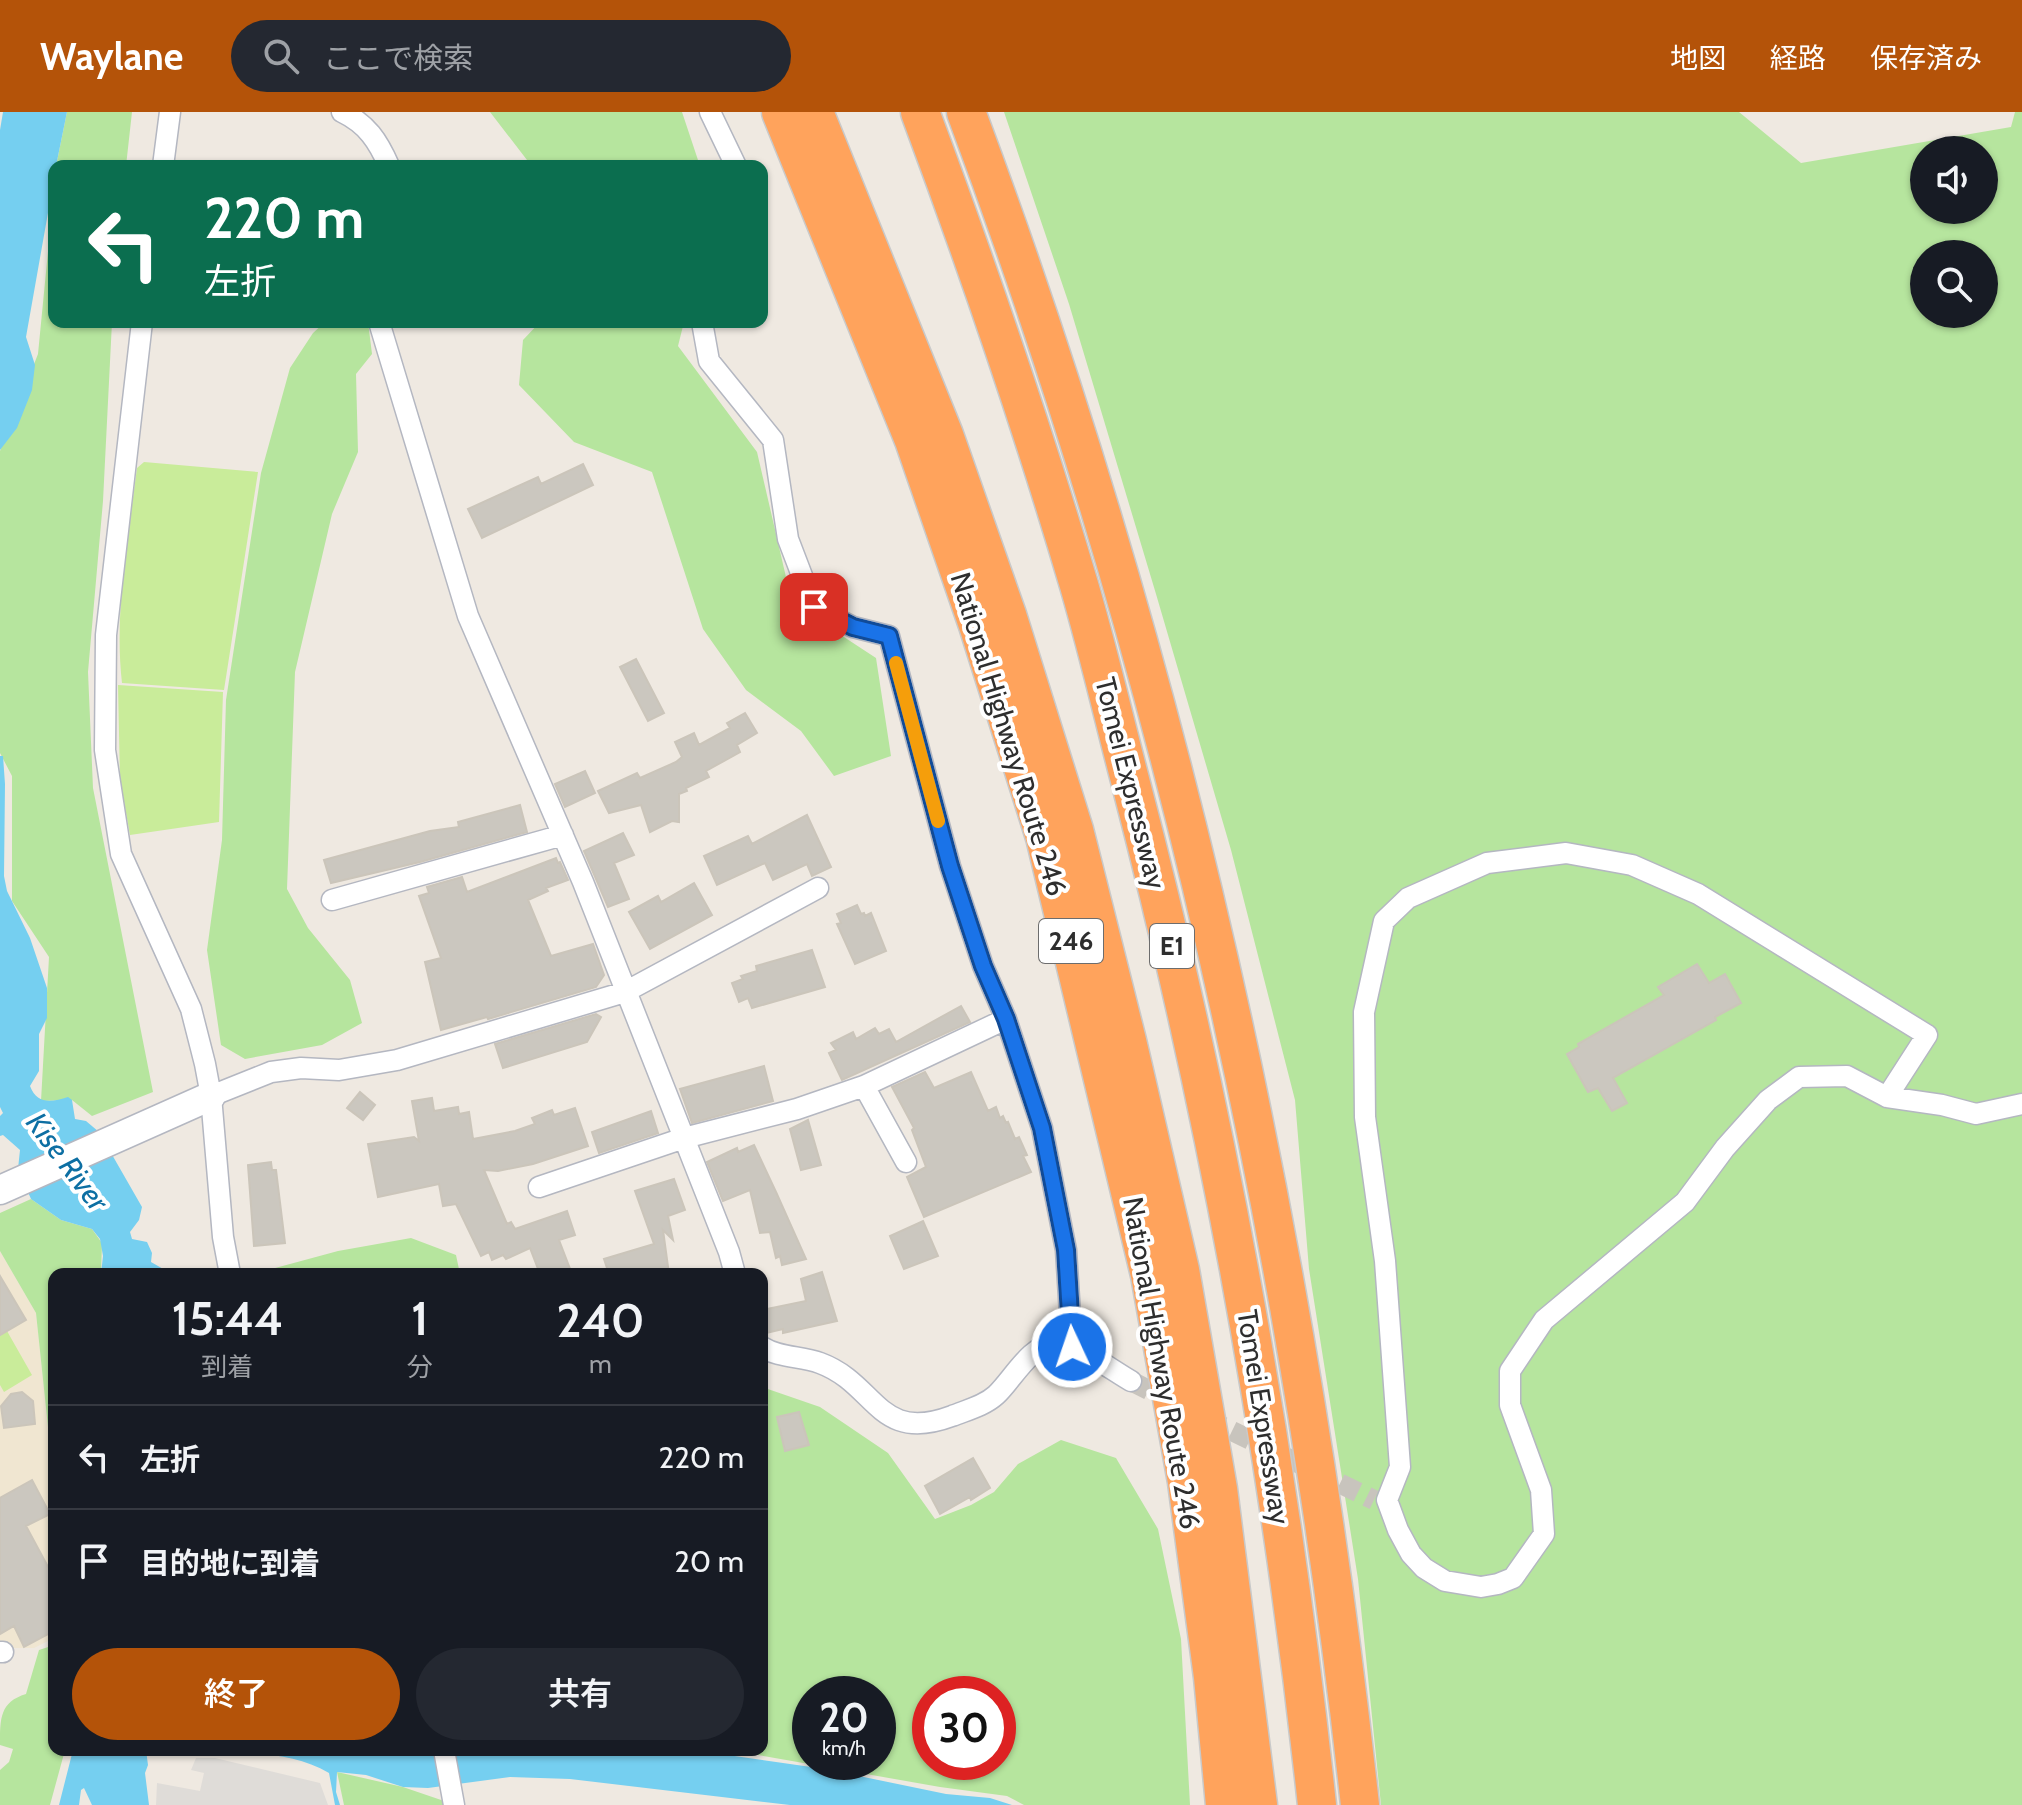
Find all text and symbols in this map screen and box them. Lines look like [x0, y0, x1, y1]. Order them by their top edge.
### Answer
search box [231, 20, 791, 92]
text: Waylane [40, 33, 183, 80]
icon: search [259, 34, 303, 78]
text: ここで検索 [323, 40, 473, 77]
text: 地図 [1670, 41, 1726, 75]
text: 経路 [1770, 41, 1826, 75]
text: 保存済み [1870, 41, 1982, 75]
map controls [1910, 136, 1998, 328]
button: sound [1910, 136, 1998, 224]
text: 220 m [204, 184, 364, 252]
icon: left [72, 192, 176, 296]
button: search [1910, 240, 1998, 328]
text: 左折 [204, 259, 276, 303]
street label: National Highway Route 246 [944, 568, 1074, 900]
pin [780, 573, 848, 641]
icon: arrive [792, 585, 836, 629]
street label: Tomei Expressway [1088, 674, 1174, 892]
road number: 246 [1039, 919, 1103, 963]
road number: E1 [1150, 924, 1194, 968]
water label: Kise River [18, 1105, 117, 1220]
street label: National Highway Route 246 [1116, 1194, 1208, 1532]
text: 15:44 [172, 1289, 283, 1347]
text: 1 [411, 1289, 428, 1347]
text: 240 [556, 1291, 644, 1349]
position arrow [1030, 1305, 1114, 1389]
street label: Tomei Expressway [1230, 1307, 1298, 1527]
text: m [589, 1348, 612, 1380]
text: 到着 [201, 1351, 253, 1383]
text: 分 [407, 1351, 433, 1383]
icon: left [72, 1435, 116, 1479]
text: 220 m [659, 1439, 744, 1476]
text: 左折 [140, 1441, 200, 1478]
icon: arrive [72, 1539, 116, 1583]
text: 20 m [674, 1543, 744, 1580]
text: 目的地に到着 [140, 1545, 320, 1582]
button: 終了 [72, 1648, 400, 1740]
button: 共有 [416, 1648, 744, 1740]
speed limit sign: 30 [912, 1676, 1016, 1780]
text: 20 [819, 1693, 869, 1742]
text: km/h [822, 1736, 866, 1760]

